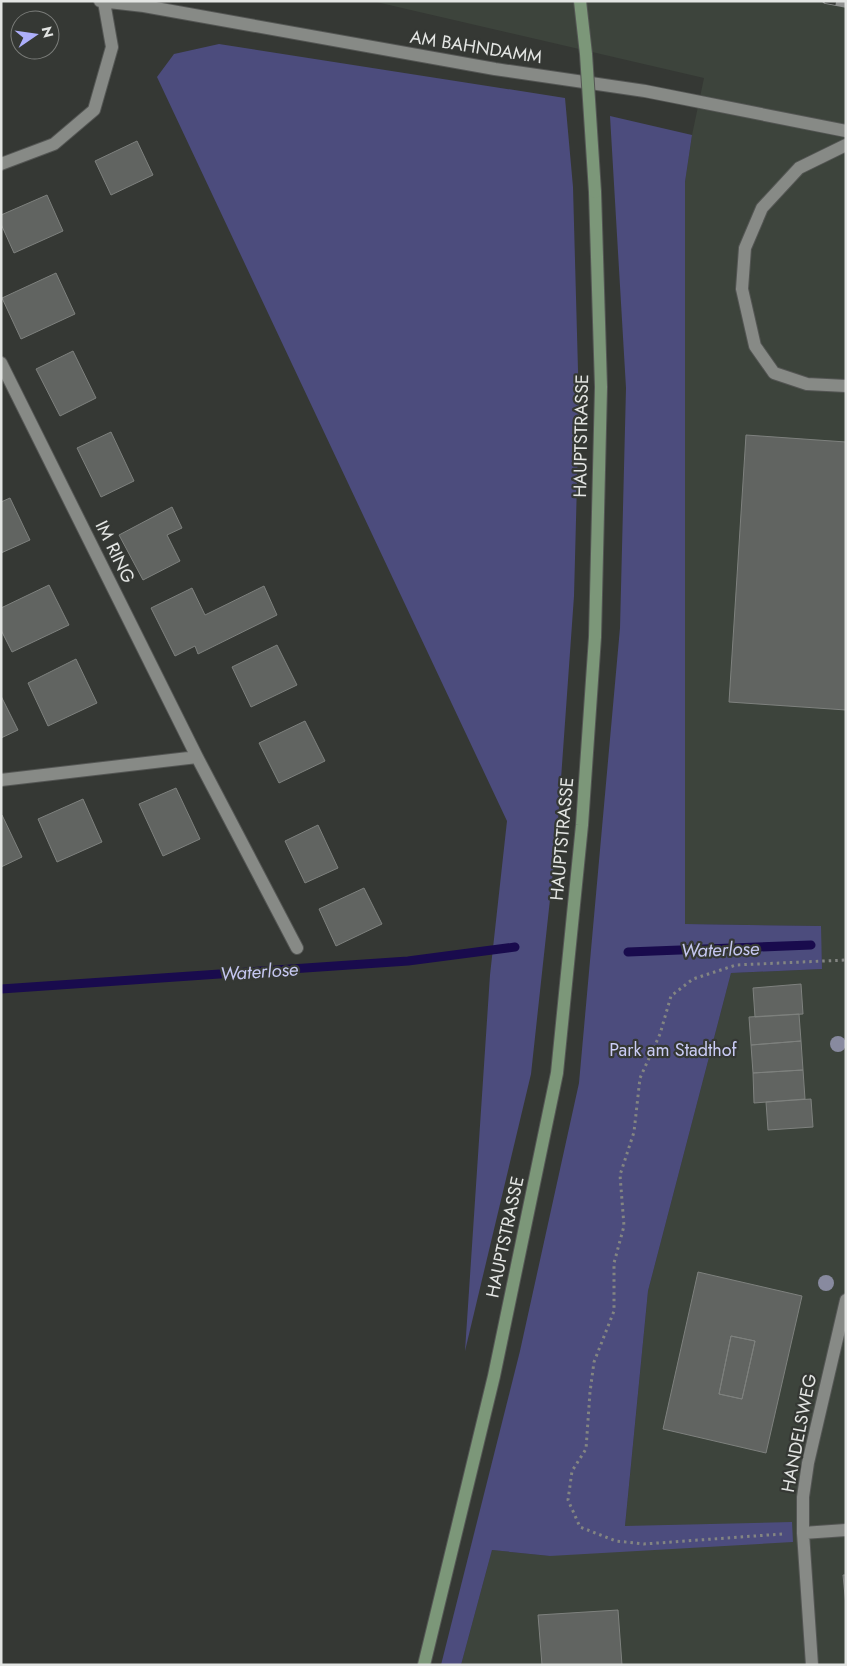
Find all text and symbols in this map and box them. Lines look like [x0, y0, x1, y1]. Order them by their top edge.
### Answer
north arrow [10, 10, 60, 60]
text: N [37, 24, 59, 40]
street label: AM BAHNDAMM [408, 24, 544, 70]
street label: HAUPTSTRASSE [567, 374, 595, 498]
street label: IM RING [89, 516, 141, 588]
street label: HAUPTSTRASSE [544, 776, 580, 902]
water label: Waterlose [680, 935, 760, 964]
water label: Waterlose [219, 955, 300, 988]
park label: Park am Stadthof [609, 1037, 738, 1063]
street label: HAUPTSTRASSE [479, 1174, 531, 1300]
street label: HANDELSWEG [775, 1371, 823, 1495]

